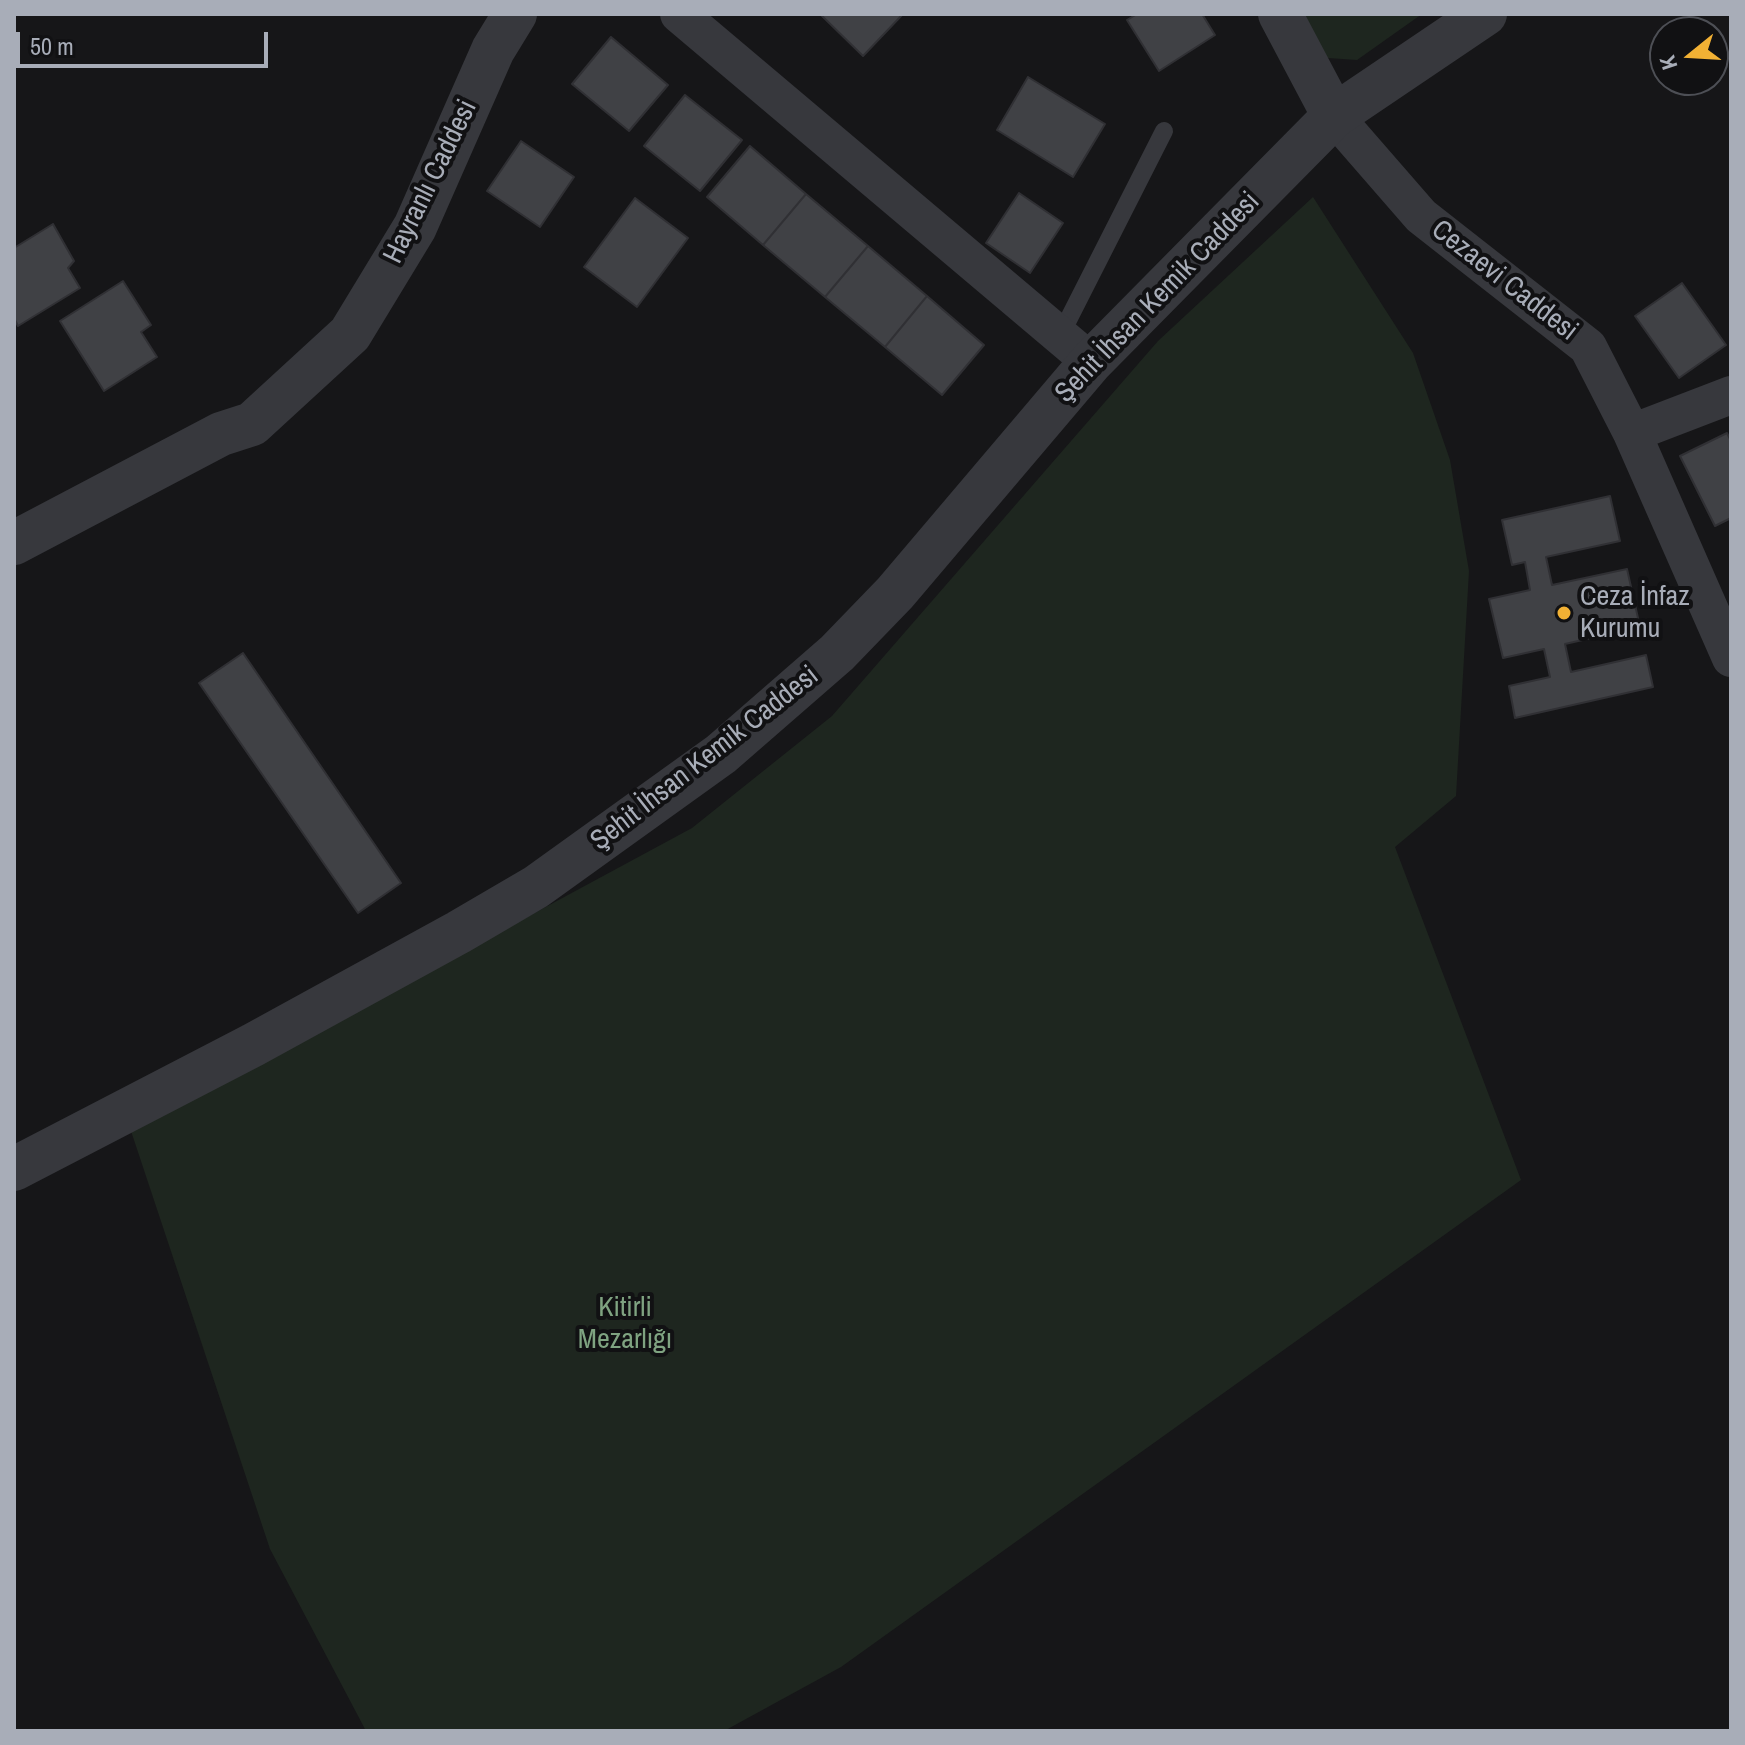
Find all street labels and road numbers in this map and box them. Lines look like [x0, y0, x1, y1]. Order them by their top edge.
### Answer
street label: Hayranlı Caddesi [377, 95, 485, 269]
street label: Şehit İhsan Kemik Caddesi [1049, 186, 1267, 410]
street label: Cezaevi Caddesi [1424, 214, 1584, 348]
street label: Şehit İhsan Kemik Caddesi [585, 660, 825, 858]

